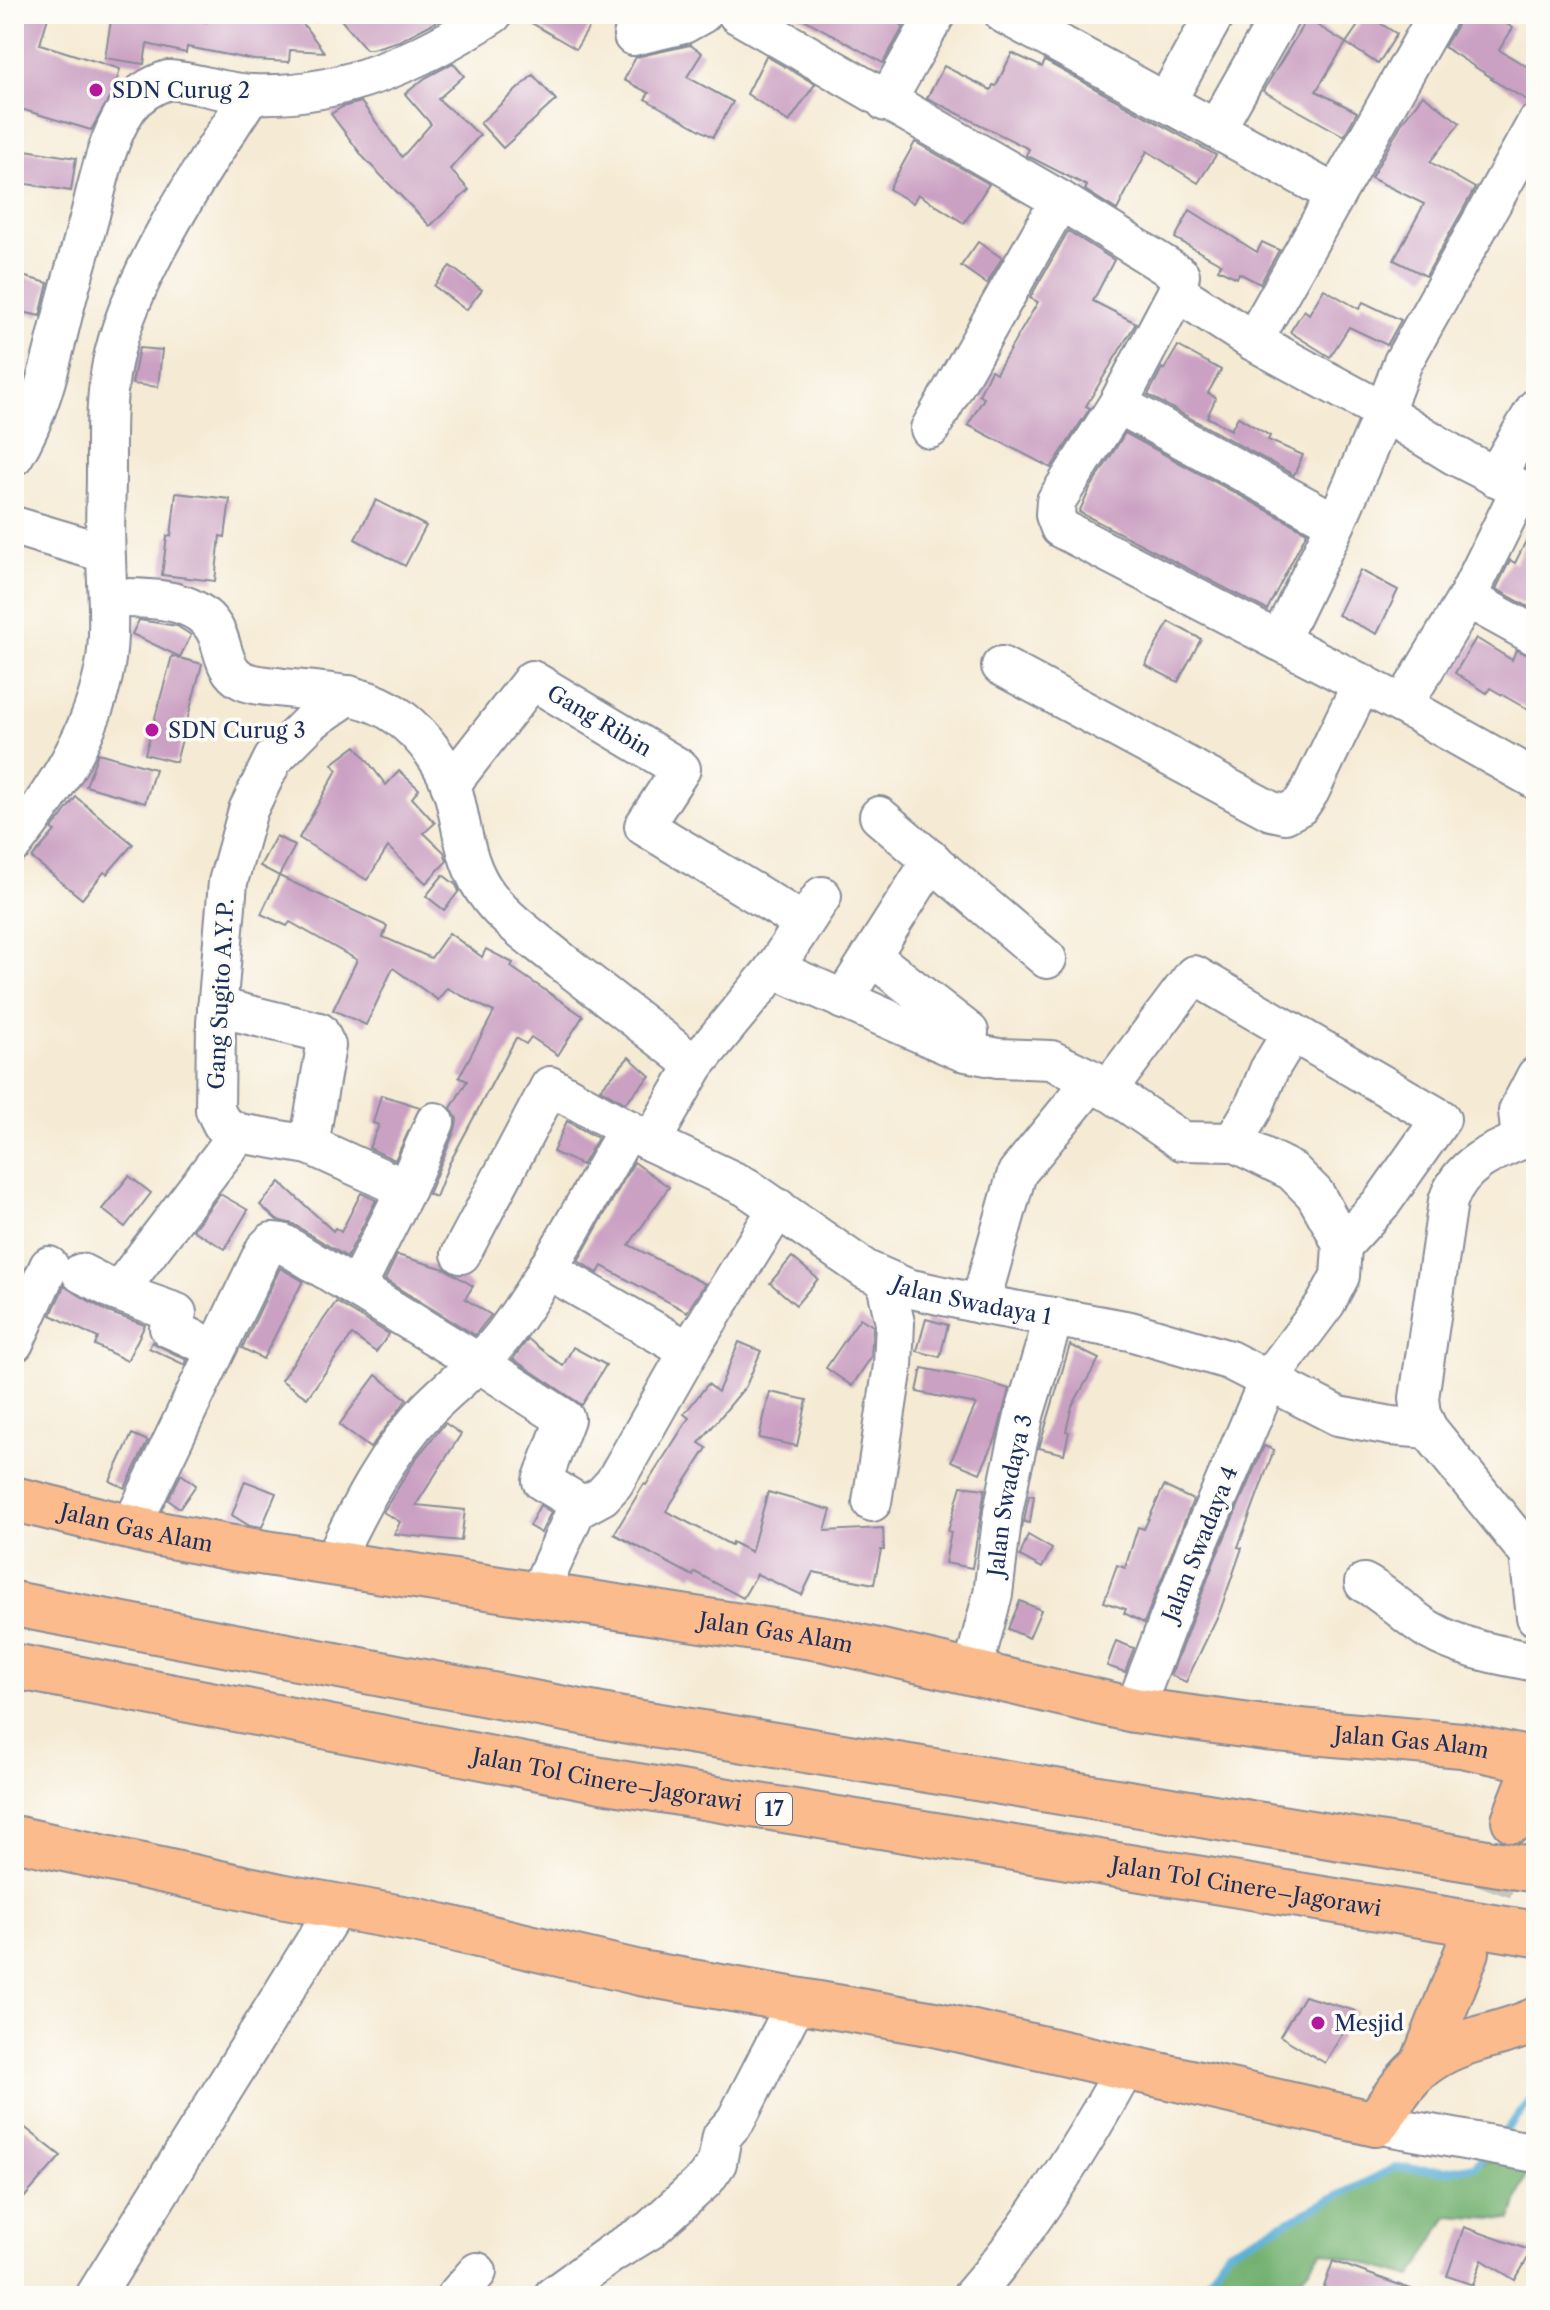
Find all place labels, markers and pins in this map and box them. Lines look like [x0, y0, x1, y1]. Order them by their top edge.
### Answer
place label: SDN Curug 2 [112, 77, 250, 104]
marker: SDN Curug 2 [87, 81, 105, 99]
place label: SDN Curug 3 [168, 717, 306, 744]
marker: SDN Curug 3 [143, 721, 161, 739]
place label: Mesjid [1334, 2010, 1404, 2037]
marker: Mesjid [1309, 2014, 1327, 2032]

